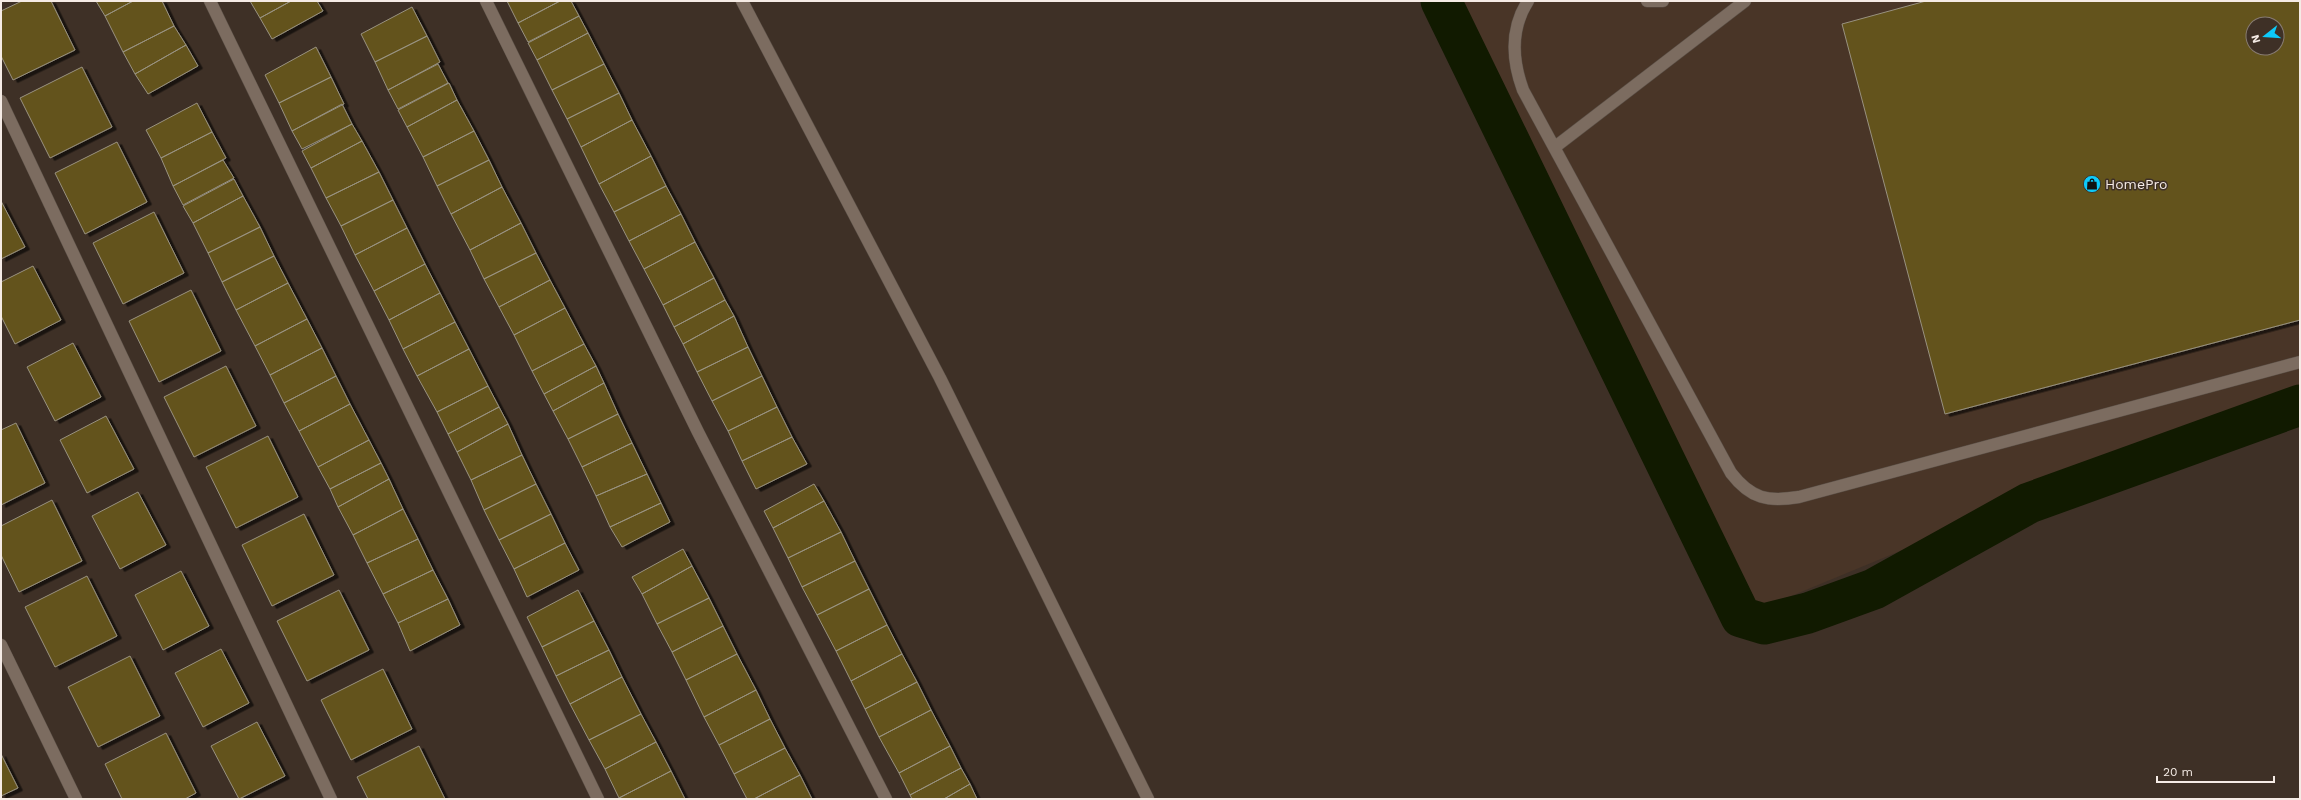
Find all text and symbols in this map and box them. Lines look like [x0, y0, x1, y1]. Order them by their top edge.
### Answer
north arrow [2245, 16, 2285, 56]
text: N [2249, 33, 2263, 45]
shop icon: HomePro [2082, 174, 2102, 194]
place label: HomePro [2105, 176, 2167, 192]
scale bar [2157, 758, 2274, 784]
text: 20 m [2163, 765, 2193, 779]

